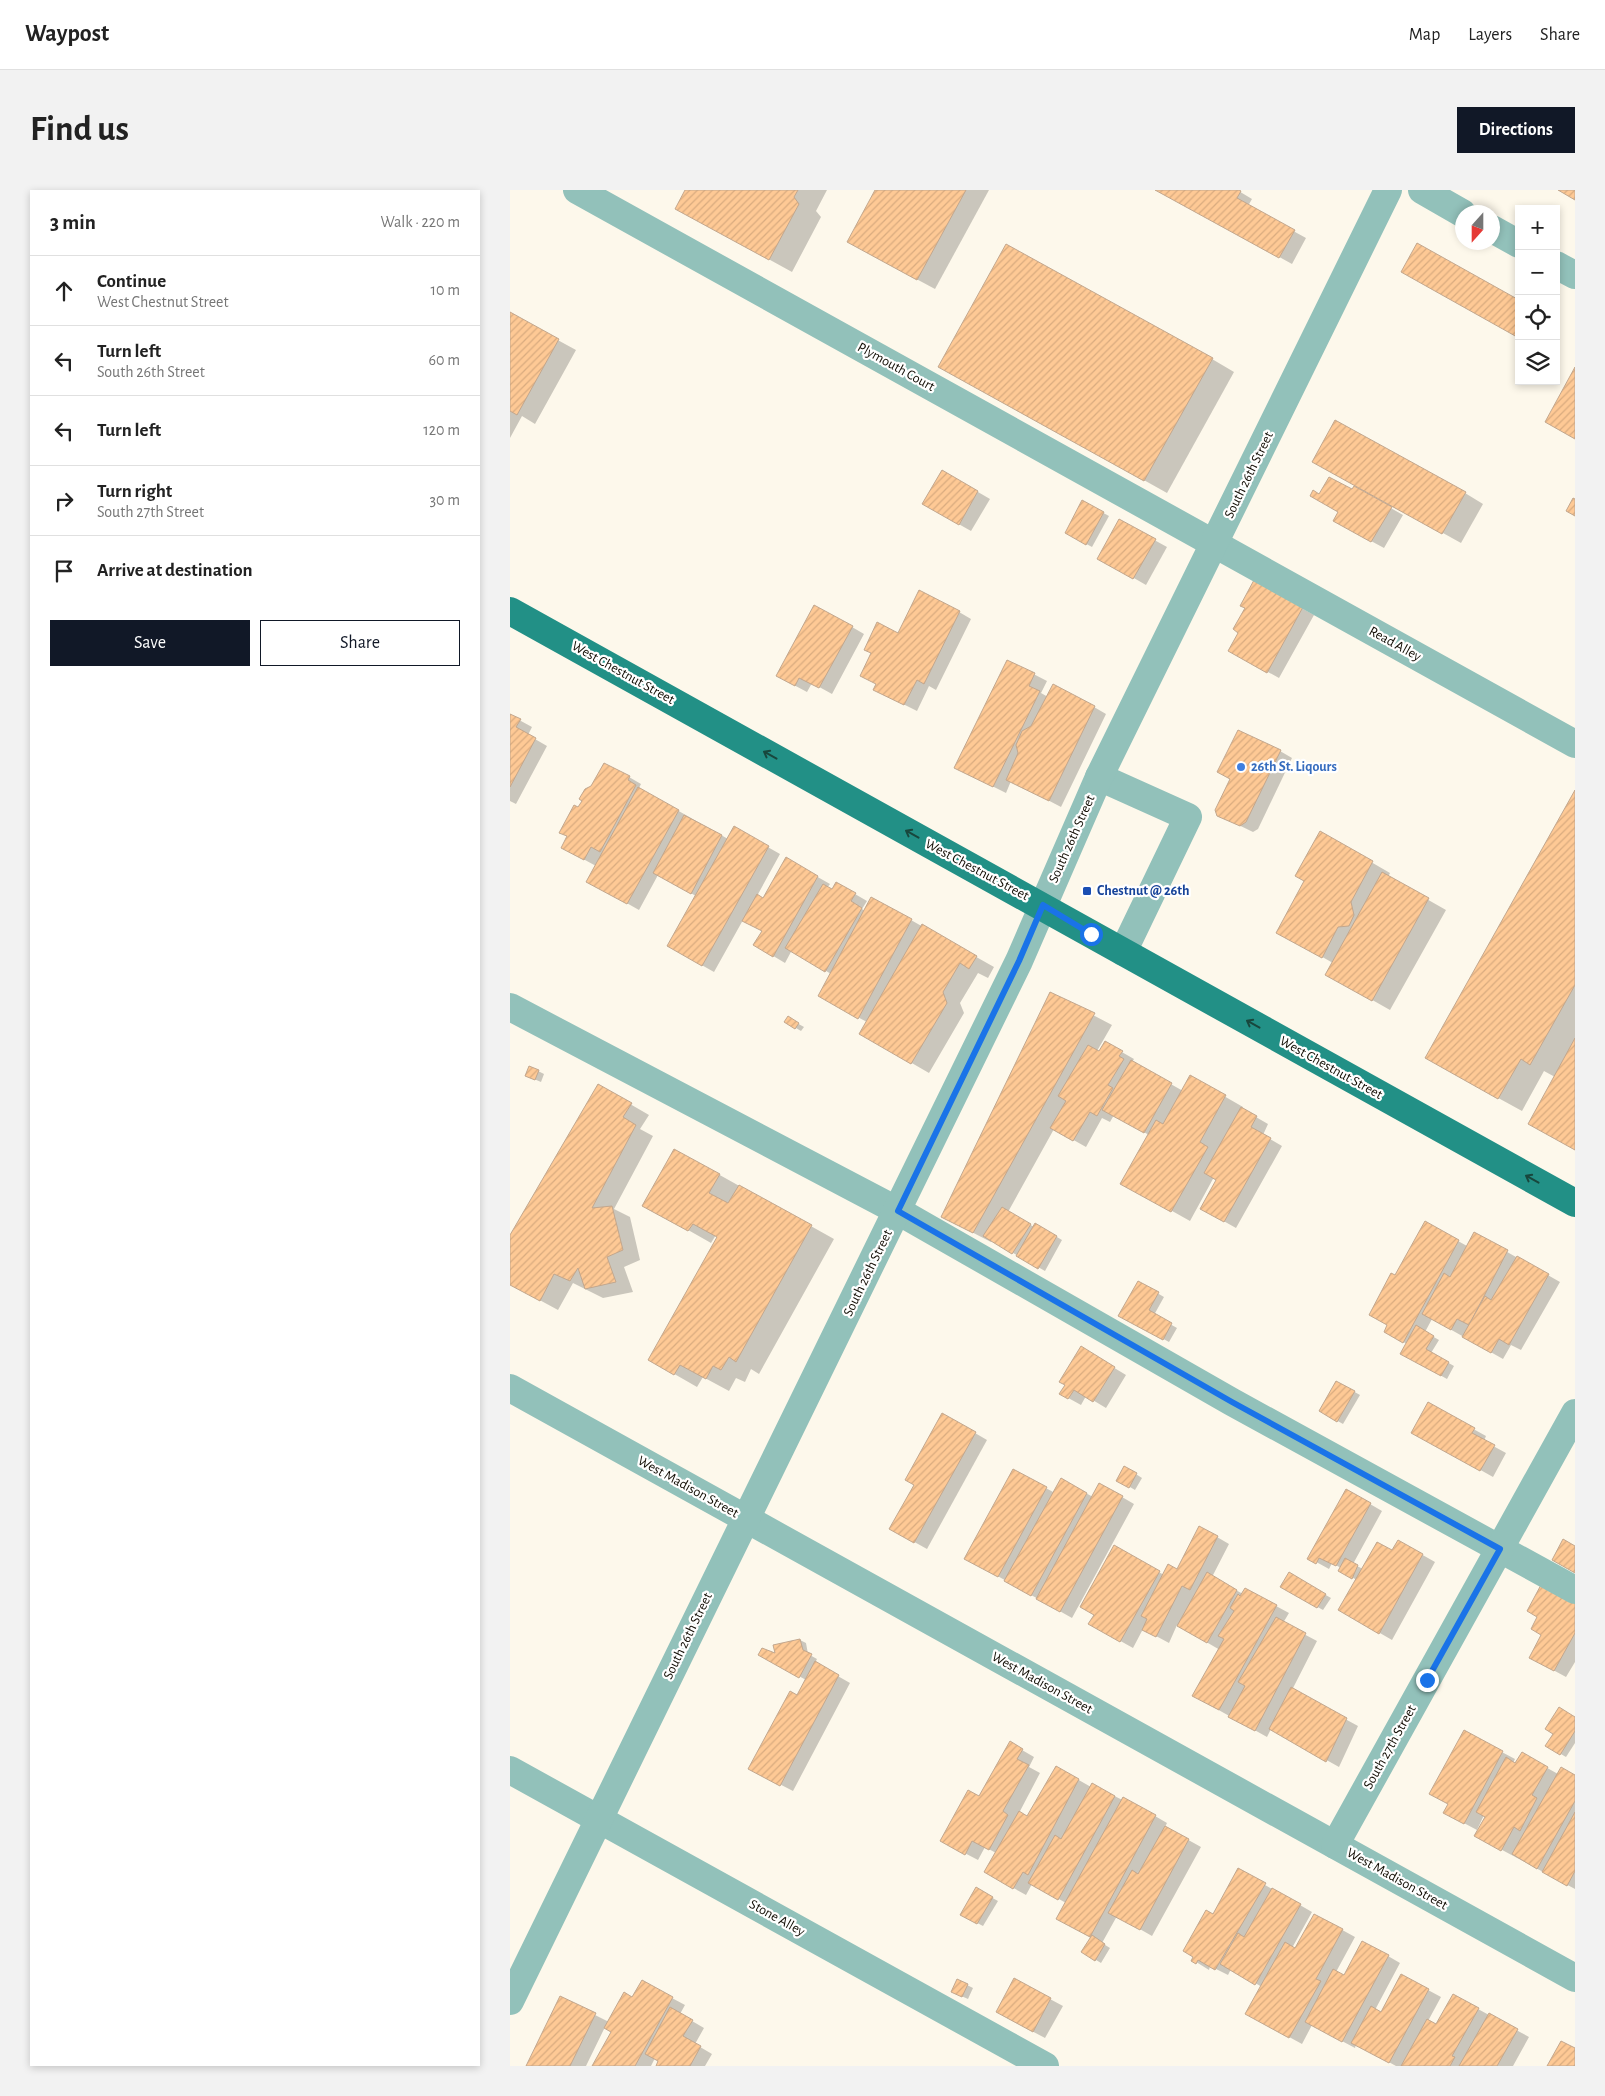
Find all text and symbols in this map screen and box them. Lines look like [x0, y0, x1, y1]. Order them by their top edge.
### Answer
text: Waypost [25, 22, 109, 46]
text: Map [1409, 26, 1440, 44]
text: Layers [1468, 26, 1512, 44]
text: Share [1540, 26, 1580, 44]
button: Directions [1457, 107, 1575, 153]
text: Find us [30, 112, 129, 147]
north arrow [1455, 205, 1500, 250]
map controls [1515, 205, 1560, 385]
button: + [1515, 205, 1560, 250]
text: 3 min [50, 212, 96, 233]
text: Walk · 220 m [381, 214, 460, 230]
button: − [1515, 250, 1560, 295]
text: Continue [97, 272, 166, 291]
icon: ahead [50, 277, 78, 305]
text: 10 m [431, 282, 460, 298]
text: West Chestnut Street [97, 294, 229, 310]
button: locate [1515, 295, 1560, 340]
street label: Plymouth Court [855, 340, 937, 394]
button: layers [1515, 340, 1560, 385]
text: Turn left [97, 342, 161, 361]
icon: left [50, 347, 78, 375]
text: 60 m [429, 352, 460, 368]
text: South 26th Street [97, 364, 205, 380]
icon: left [50, 417, 78, 445]
text: Turn left [97, 421, 161, 440]
text: 120 m [423, 422, 460, 438]
street label: South 26th Street [1222, 429, 1276, 520]
text: Turn right [97, 482, 172, 501]
icon: right [50, 487, 78, 515]
text: 30 m [430, 492, 460, 508]
text: South 27th Street [97, 504, 204, 520]
icon: arrive [50, 557, 78, 585]
text: Arrive at destination [97, 561, 253, 580]
button: Save [50, 620, 250, 666]
button: Share [260, 620, 460, 666]
street label: Read Alley [1367, 624, 1423, 664]
street label: West Chestnut Street [569, 639, 677, 707]
one-way arrow [763, 750, 778, 759]
place label: 26th St. Liqours [1251, 760, 1337, 774]
marker: 26th St. Liqours [1235, 761, 1247, 773]
street label: South 26th Street [1046, 793, 1098, 885]
one-way arrow [905, 829, 920, 838]
street label: West Chestnut Street [923, 837, 1032, 903]
place label: Chestnut @ 26th [1097, 884, 1190, 898]
marker: Chestnut @ 26th [1081, 885, 1093, 897]
route start [1080, 923, 1103, 946]
one-way arrow [1246, 1019, 1260, 1029]
street label: West Chestnut Street [1277, 1034, 1385, 1102]
one-way arrow [1526, 1174, 1540, 1184]
street label: South 26th Street [841, 1227, 895, 1318]
street label: West Madison Street [635, 1454, 741, 1521]
street label: South 26th Street [661, 1590, 715, 1681]
street label: West Madison Street [989, 1650, 1095, 1717]
route end [1416, 1669, 1439, 1692]
street label: South 27th Street [1361, 1702, 1419, 1791]
street label: West Madison Street [1344, 1846, 1450, 1913]
street label: Stone Alley [747, 1897, 807, 1939]

